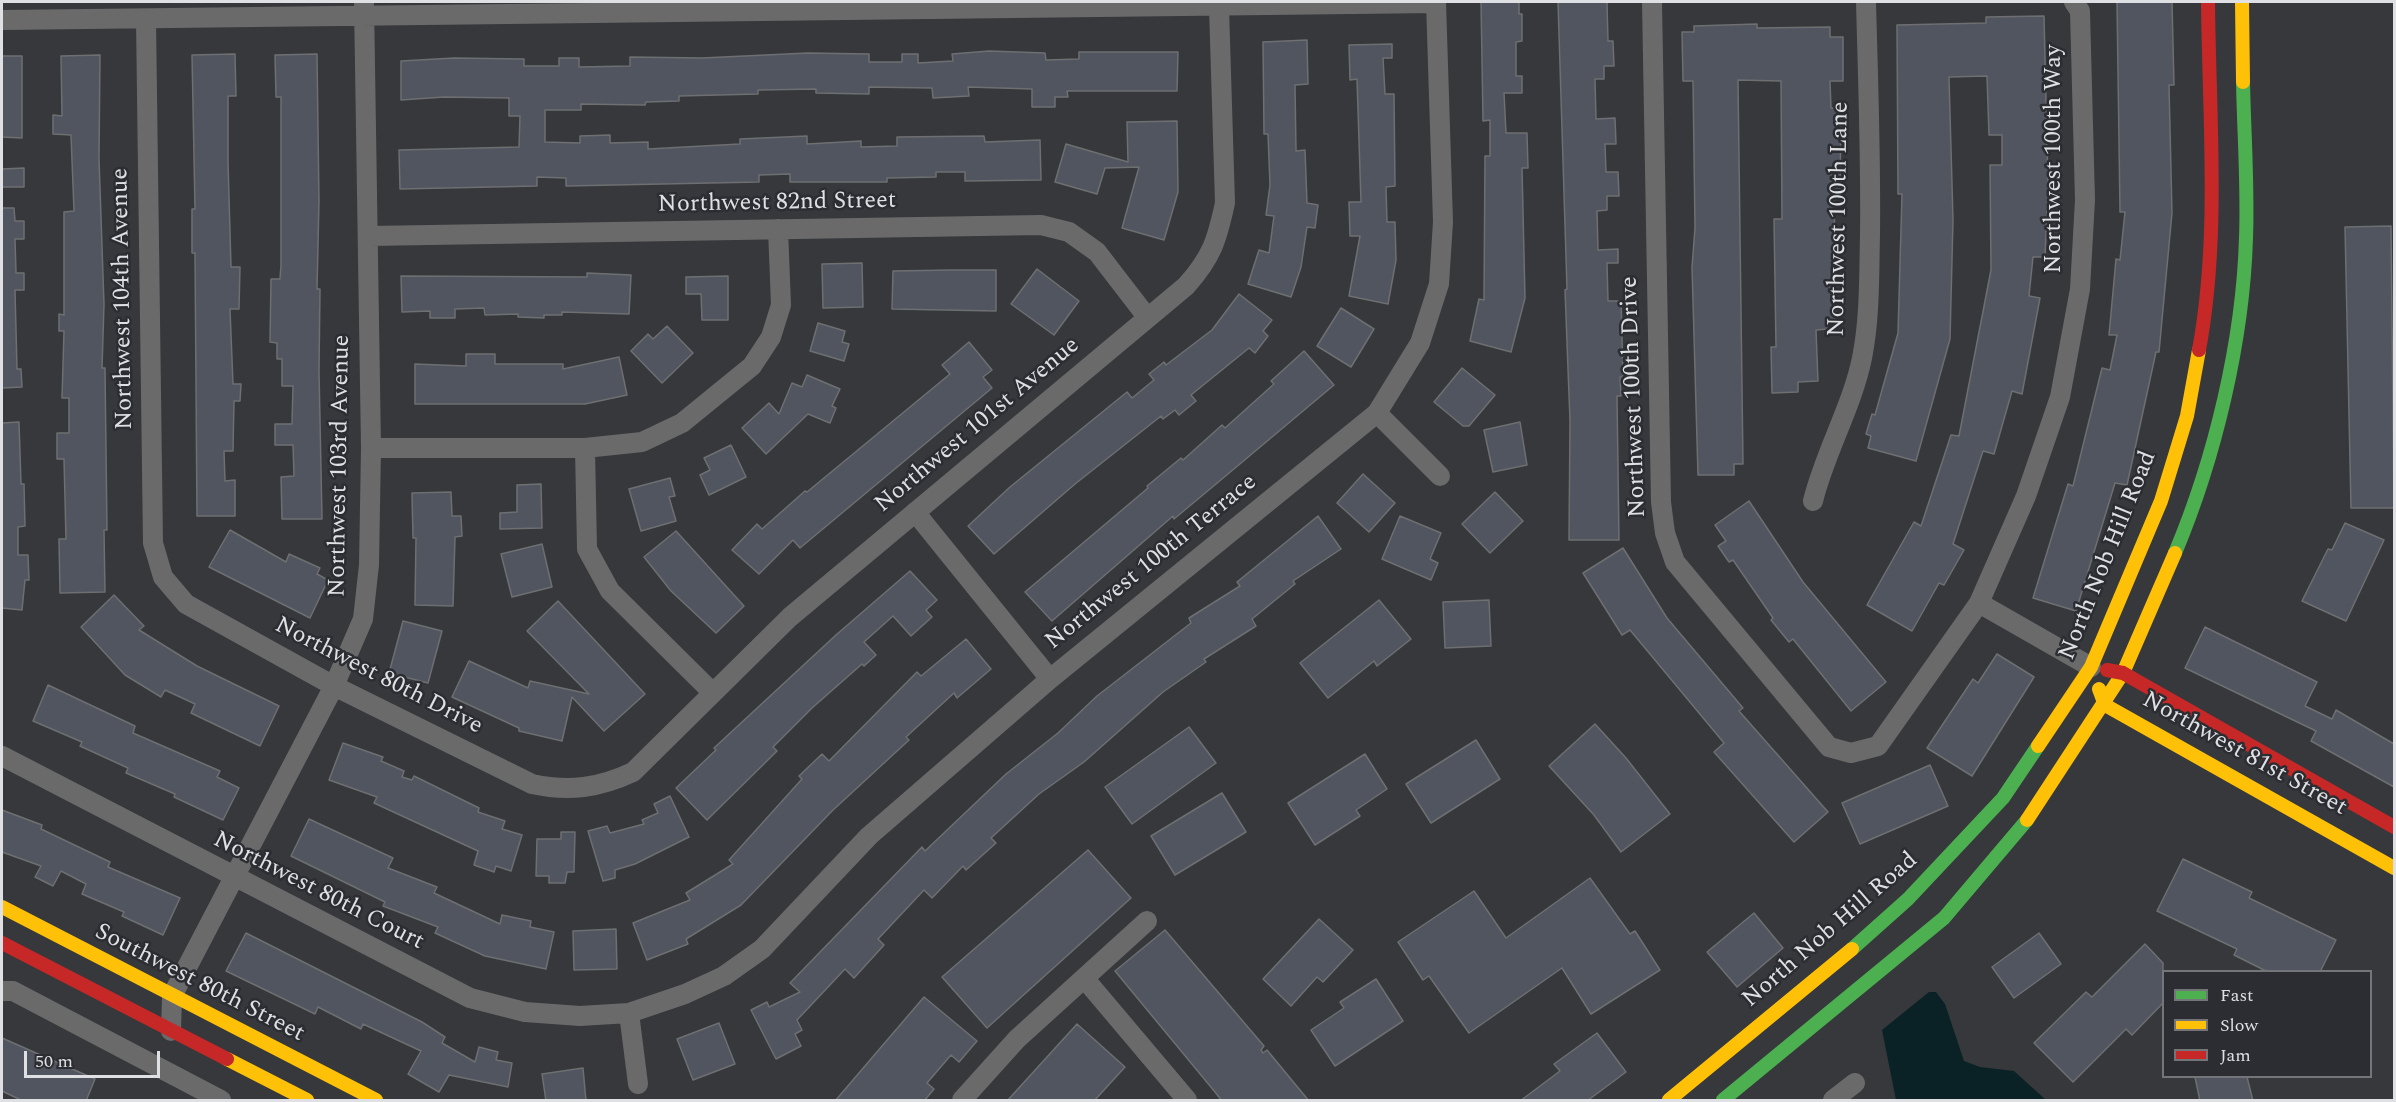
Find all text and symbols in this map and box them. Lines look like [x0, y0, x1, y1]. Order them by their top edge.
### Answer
street label: Northwest 100th Way [2041, 45, 2069, 273]
street label: Northwest 100th Lane [1824, 101, 1856, 337]
street label: Northwest 104th Avenue [107, 168, 141, 430]
street label: Northwest 82nd Street [657, 188, 897, 220]
street label: Northwest 100th Drive [1616, 276, 1654, 518]
street label: Northwest 101st Avenue [870, 332, 1086, 520]
street label: Northwest 103rd Avenue [324, 335, 358, 597]
street label: North Nob Hill Road [2054, 447, 2164, 665]
street label: Northwest 100th Terrace [1041, 469, 1263, 657]
street label: Northwest 80th Drive [269, 612, 487, 742]
street label: Northwest 81st Street [2137, 687, 2351, 823]
street label: Northwest 80th Court [208, 826, 428, 958]
street label: North Nob Hill Road [1737, 847, 1925, 1015]
street label: Southwest 80th Street [89, 919, 309, 1049]
legend [2162, 970, 2372, 1078]
text: Fast [2220, 982, 2253, 1009]
text: Slow [2220, 1012, 2258, 1039]
scale bar [27, 1039, 164, 1077]
text: Jam [2220, 1042, 2251, 1069]
text: 50 m [35, 1048, 73, 1075]

